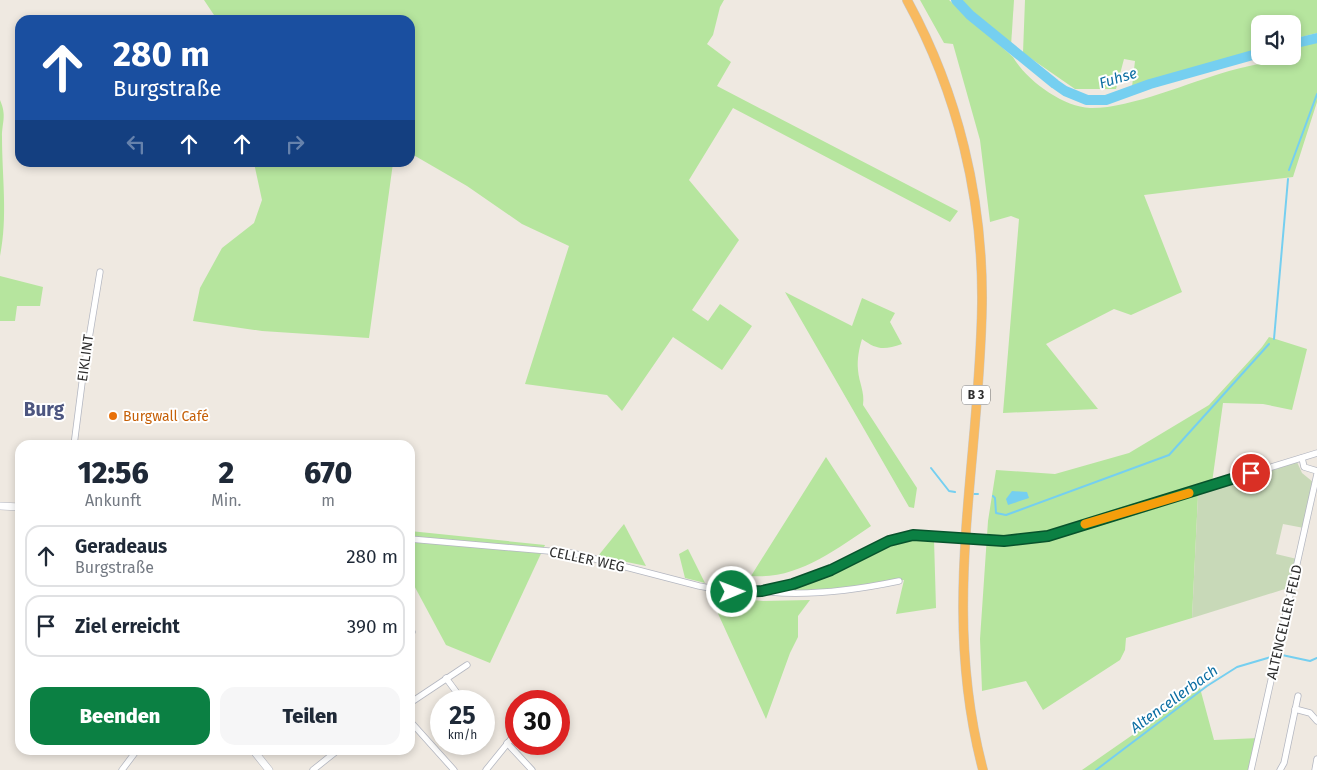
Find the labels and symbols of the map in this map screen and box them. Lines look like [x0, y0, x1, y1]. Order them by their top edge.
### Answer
water label: Fuhse [1097, 64, 1139, 92]
street label: EIKLINT [74, 332, 97, 383]
road number: B 3 [962, 386, 990, 404]
district label: Burg [24, 398, 65, 421]
place label: Burgwall Café [123, 408, 209, 425]
marker: Burgwall Café [107, 410, 119, 422]
pin [1230, 452, 1272, 494]
street label: CELLER WEG [548, 543, 626, 576]
street label: ALTENCELLER FELD [1263, 563, 1306, 681]
position arrow [705, 565, 757, 617]
water label: Altencellerbach [1126, 661, 1221, 737]
speed limit sign: 30 [505, 690, 570, 755]

